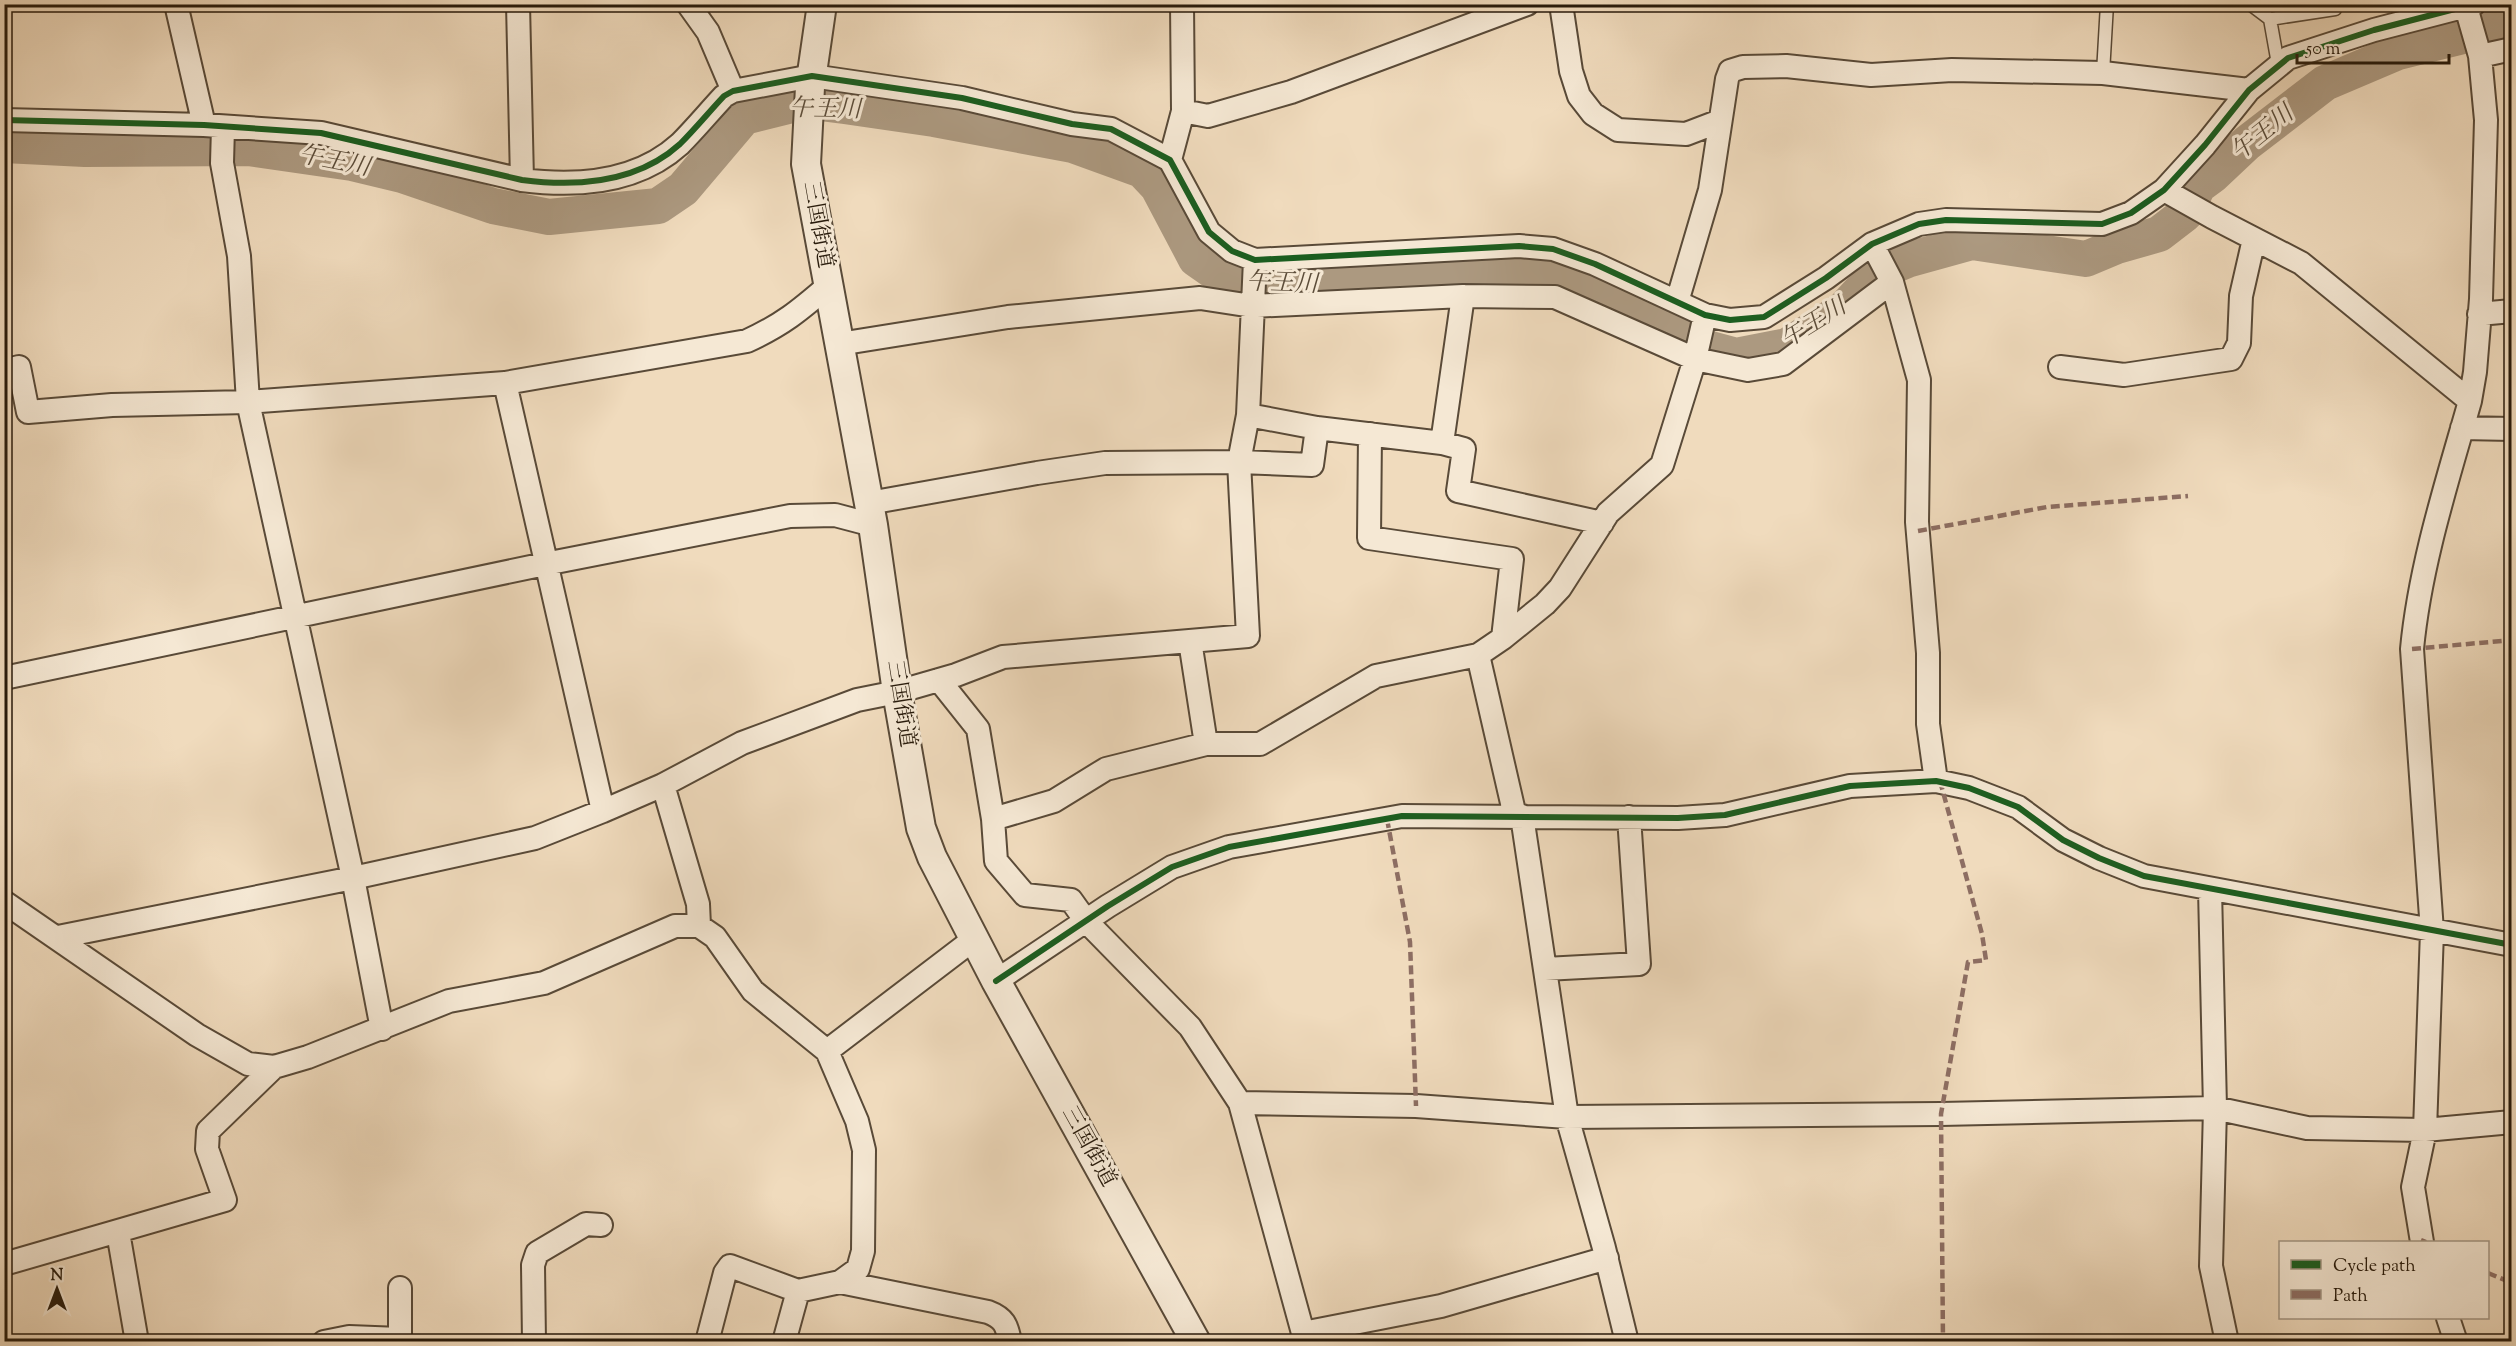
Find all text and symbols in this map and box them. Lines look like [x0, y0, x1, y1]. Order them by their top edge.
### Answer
scale bar [2297, 27, 2448, 65]
text: 50 m [2305, 37, 2341, 63]
water label: 午王川 [789, 92, 864, 128]
water label: 午王川 [2224, 96, 2304, 170]
water label: 午王川 [295, 138, 376, 186]
street label: 三国街道 [794, 179, 840, 271]
water label: 午王川 [1245, 266, 1322, 302]
water label: 午王川 [1774, 289, 1856, 357]
street label: 三国街道 [877, 658, 923, 750]
street label: 三国街道 [1053, 1101, 1123, 1193]
legend [2279, 1241, 2489, 1319]
text: Cycle path [2333, 1254, 2416, 1280]
north arrow [27, 1259, 87, 1319]
text: N [51, 1265, 64, 1288]
text: Path [2333, 1284, 2368, 1310]

